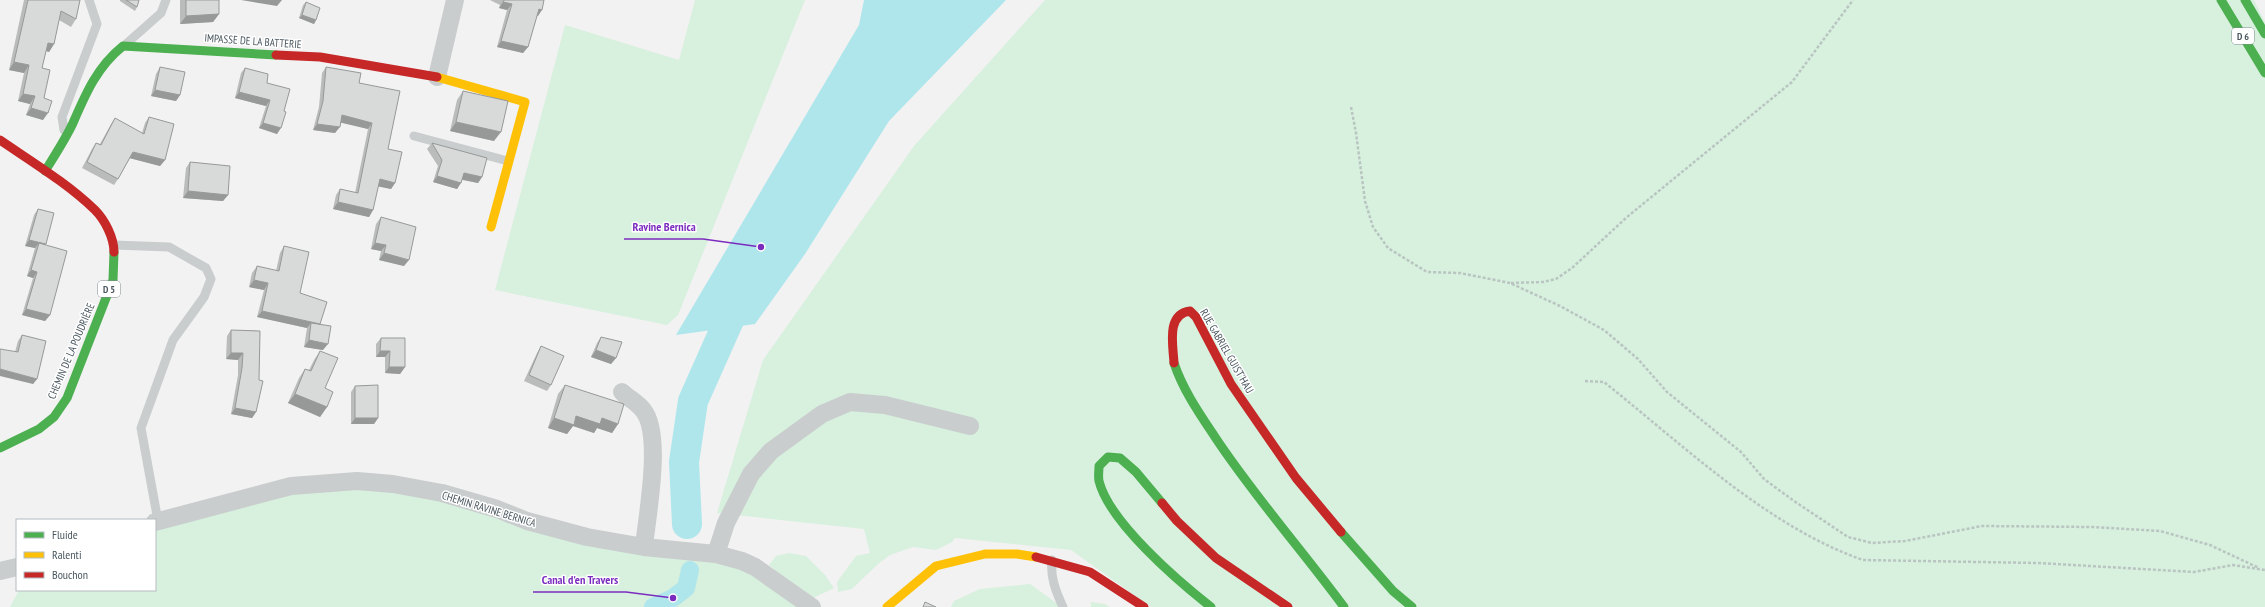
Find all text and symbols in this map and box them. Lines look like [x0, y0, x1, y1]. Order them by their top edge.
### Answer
road number: D 6 [2232, 28, 2254, 44]
street label: IMPASSE DE LA BATTERIE [204, 31, 302, 51]
callout: Ravine Bernica [624, 215, 703, 239]
text: Ravine Bernica [632, 219, 696, 234]
road number: D 5 [98, 281, 120, 297]
street label: CHEMIN DE LA POUDRIÈRE [44, 301, 98, 401]
street label: RUE GABRIEL GUIST'HAU [1197, 306, 1257, 396]
street label: CHEMIN RAVINE BERNICA [440, 488, 538, 530]
legend [16, 519, 156, 591]
text: Fluide [52, 527, 78, 542]
text: Ralenti [52, 547, 81, 562]
text: Bouchon [52, 567, 88, 582]
callout: Canal d'en Travers [533, 568, 626, 592]
text: Canal d'en Travers [542, 572, 618, 587]

